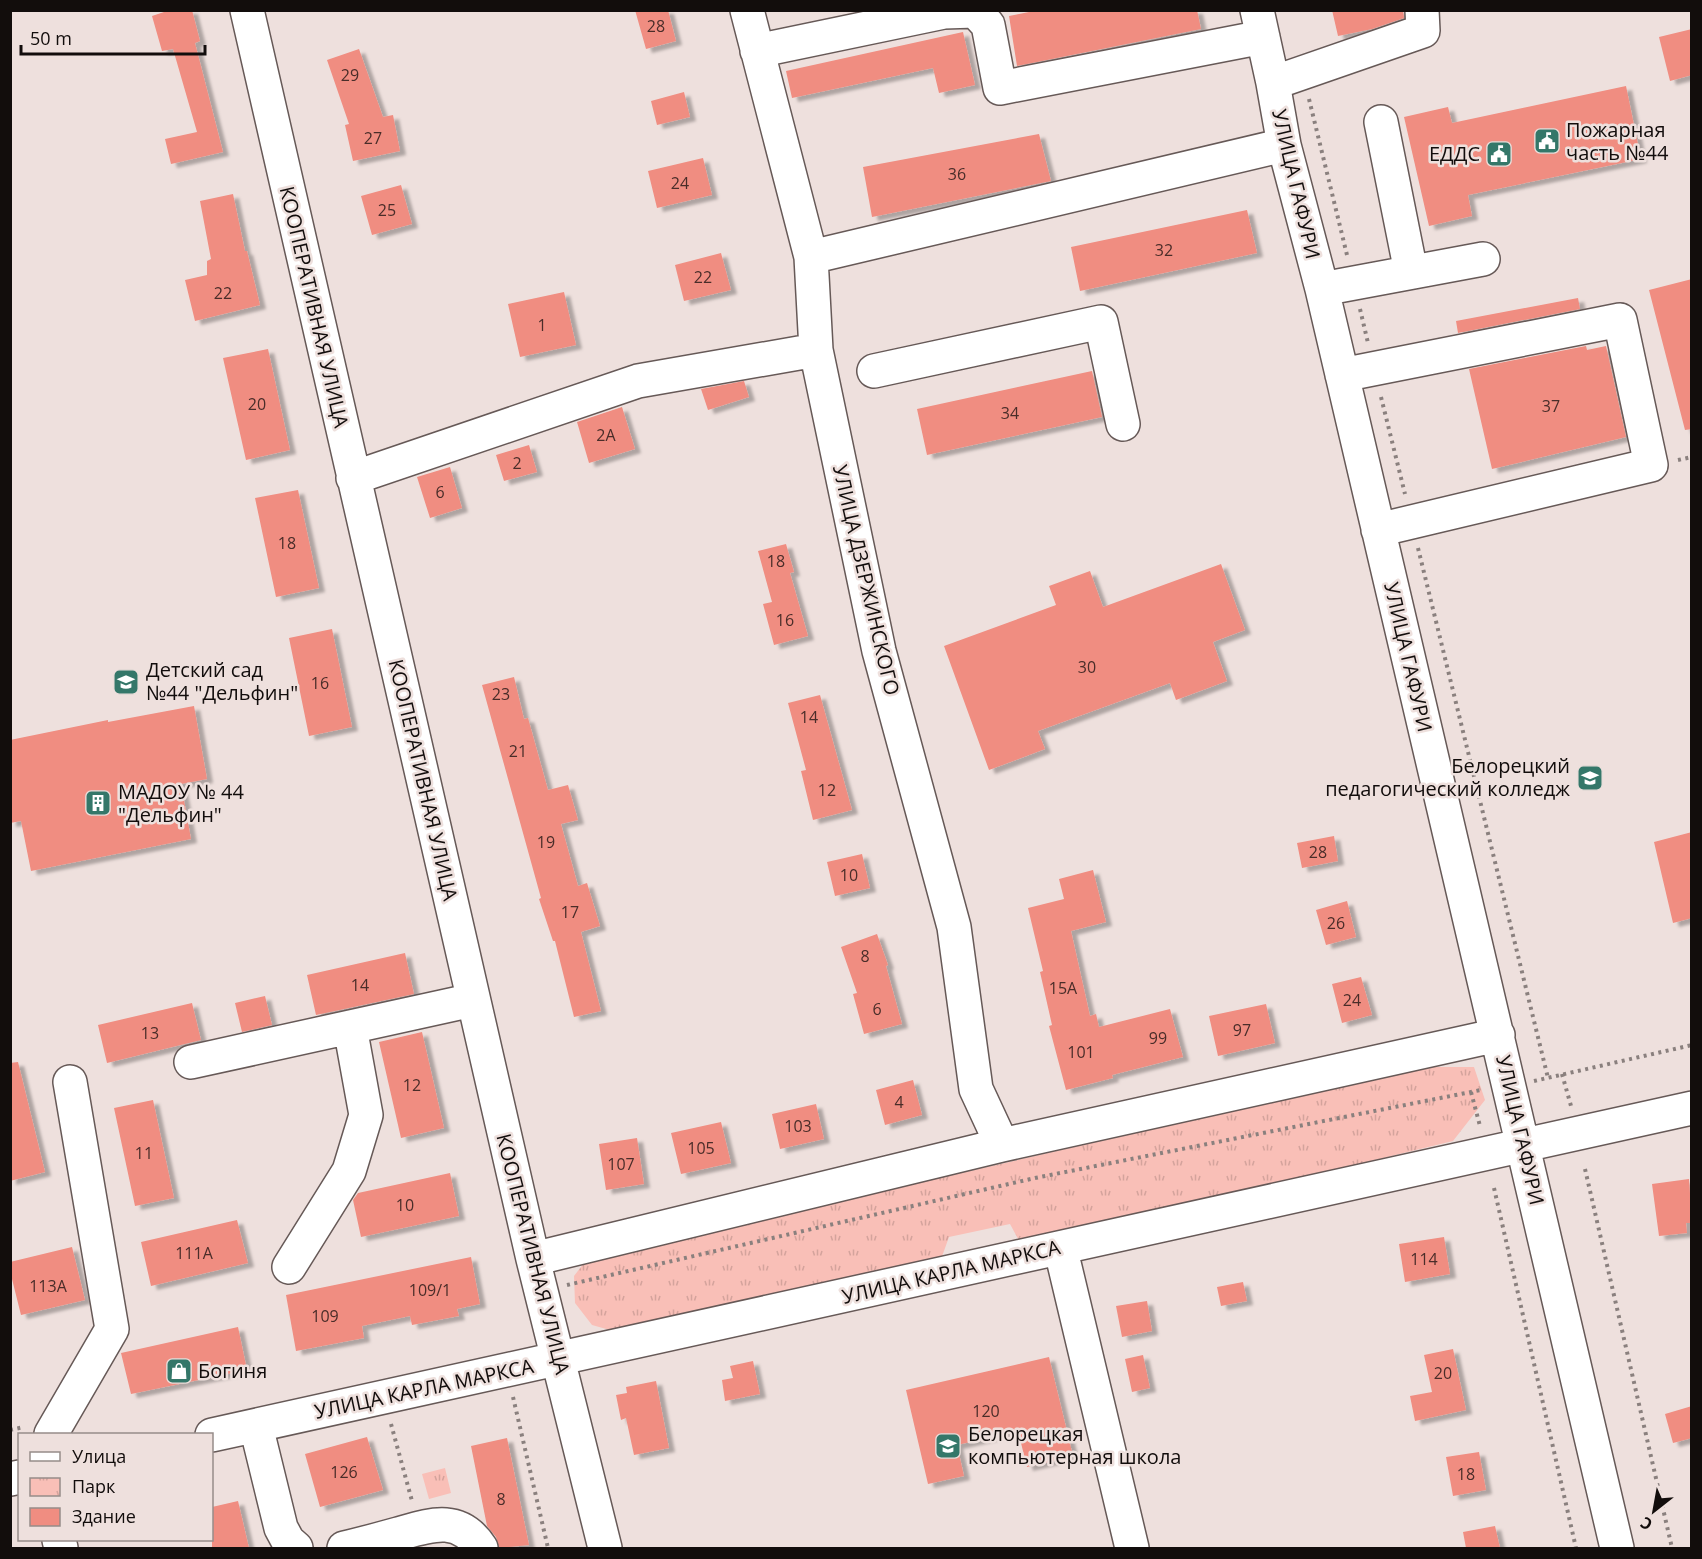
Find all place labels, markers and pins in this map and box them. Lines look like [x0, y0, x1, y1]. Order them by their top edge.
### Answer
place label: Пожарная часть №44 [1566, 116, 1669, 166]
public building icon: Пожарная часть №44 [1532, 126, 1562, 156]
public building icon: ЕДДС [1484, 139, 1514, 169]
place label: ЕДДС [1429, 140, 1480, 167]
place label: Детский сад №44 "Дельфин" [146, 656, 298, 706]
school or university icon: Детский сад №44 "Дельфин" [111, 667, 141, 697]
place label: Белорецкий педагогический колледж [1325, 752, 1570, 802]
school or university icon: Белорецкий педагогический колледж [1575, 763, 1605, 793]
place label: МАДОУ № 44 "Дельфин" [118, 778, 244, 828]
building icon: МАДОУ № 44 "Дельфин" [83, 788, 113, 818]
shop icon: Богиня [164, 1356, 194, 1386]
place label: Богиня [198, 1357, 267, 1384]
place label: Белорецкая компьютерная школа [968, 1420, 1181, 1470]
school or university icon: Белорецкая компьютерная школа [933, 1431, 963, 1461]

